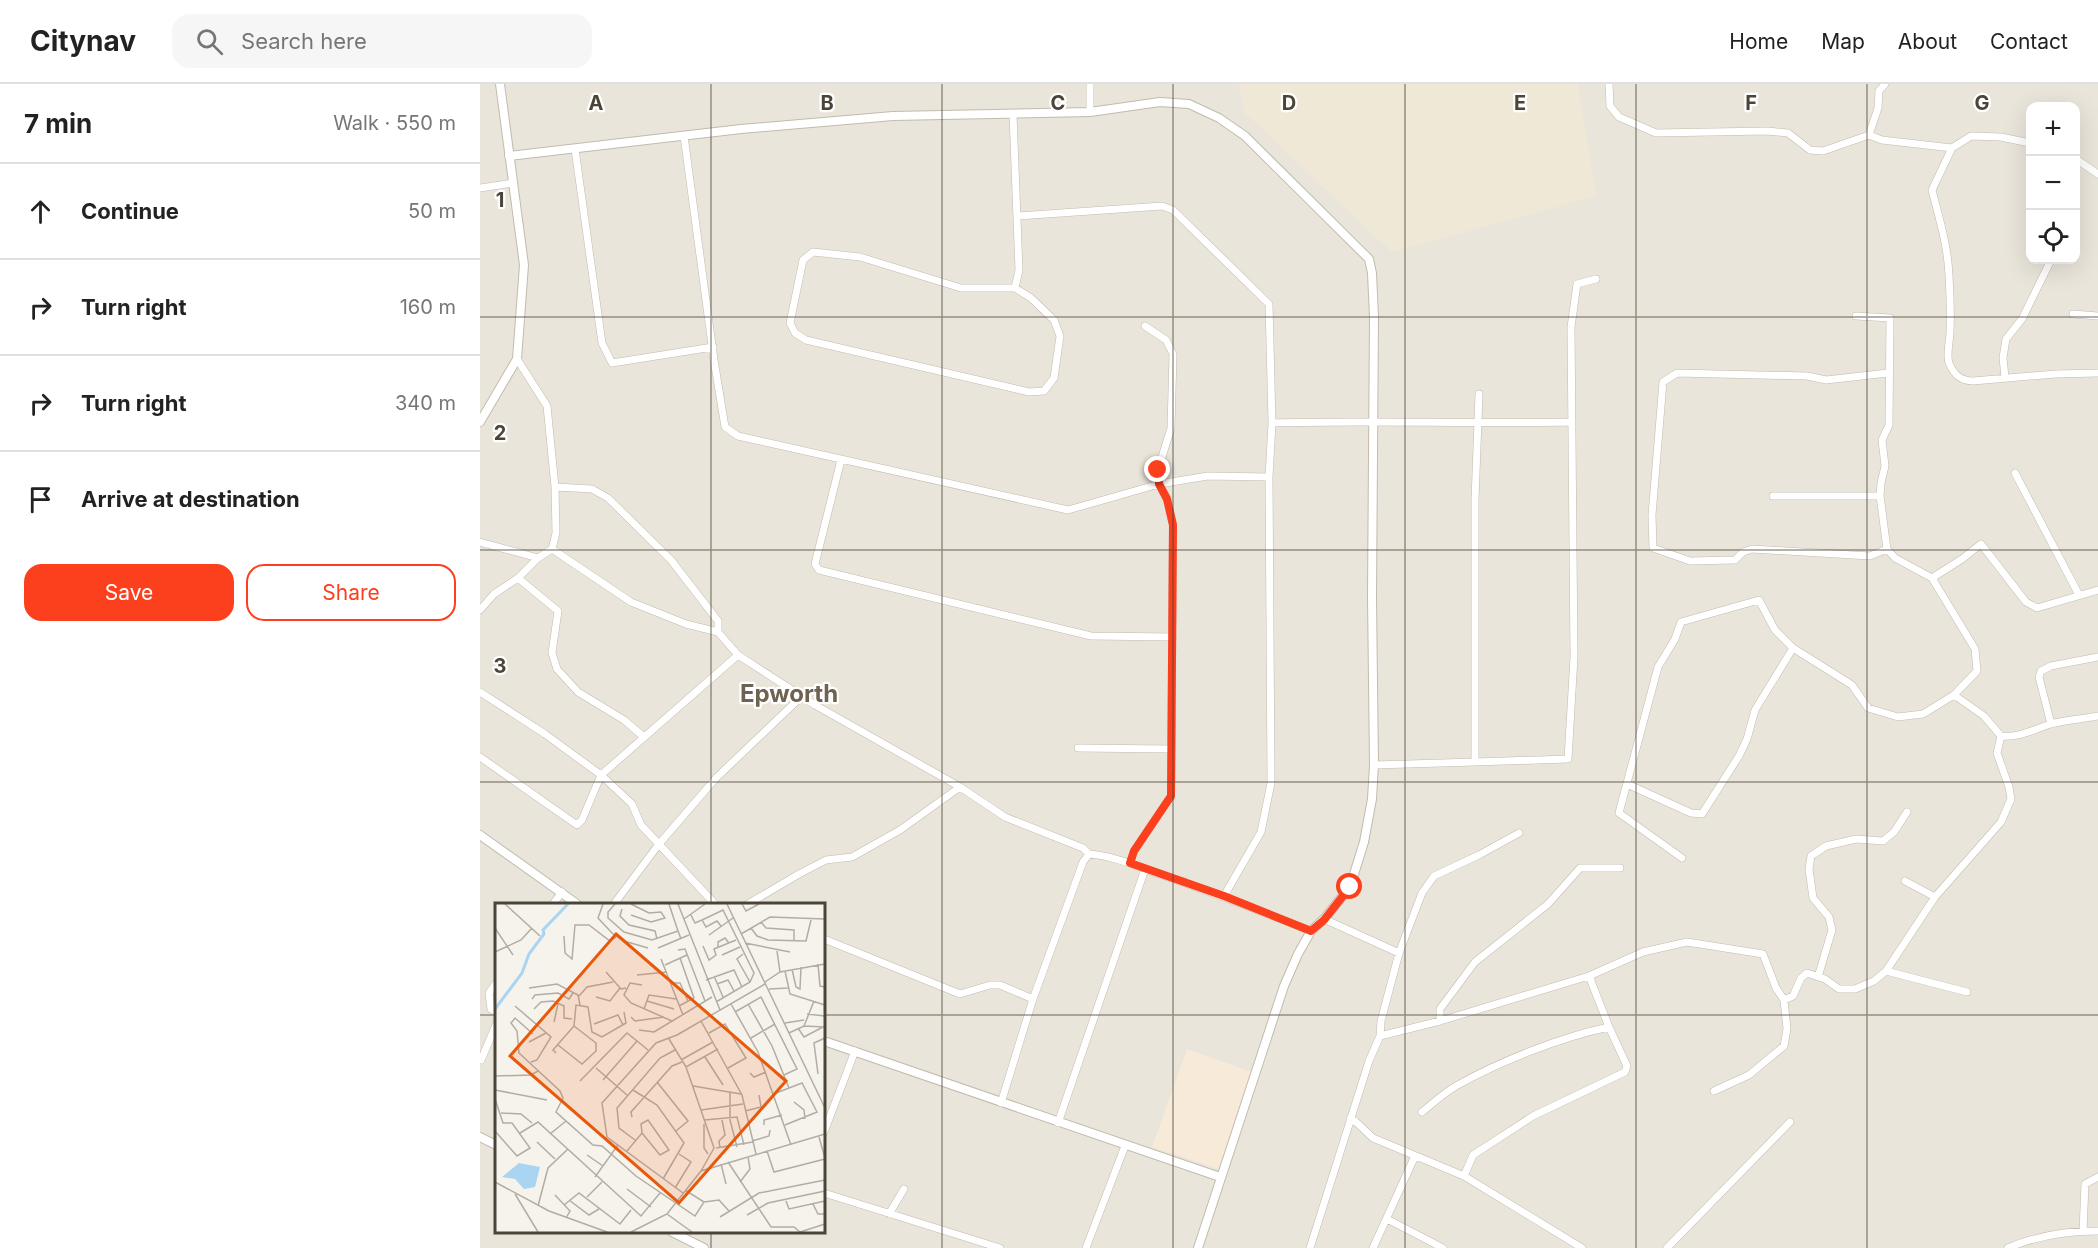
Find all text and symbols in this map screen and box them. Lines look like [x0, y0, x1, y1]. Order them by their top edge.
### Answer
search box [172, 14, 592, 68]
text: Citynav [30, 24, 136, 58]
icon: search [193, 25, 226, 58]
text: Search here [241, 28, 367, 54]
text: Home [1729, 29, 1788, 54]
text: Map [1821, 29, 1865, 54]
text: About [1898, 29, 1957, 54]
text: Contact [1990, 29, 2068, 54]
text: A [589, 91, 604, 115]
text: B [820, 91, 834, 115]
text: C [1051, 91, 1065, 115]
text: D [1282, 91, 1296, 115]
text: E [1514, 91, 1526, 115]
text: F [1745, 91, 1757, 115]
text: G [1974, 91, 1990, 115]
map controls [2026, 102, 2080, 264]
button: + [2026, 102, 2080, 156]
text: 7 min [24, 108, 92, 139]
text: Walk · 550 m [333, 111, 456, 135]
button: − [2026, 156, 2080, 210]
text: 1 [496, 188, 504, 212]
icon: ahead [24, 195, 57, 228]
text: Continue [81, 198, 179, 224]
text: 50 m [408, 199, 456, 223]
button: locate [2026, 210, 2080, 264]
icon: right [24, 291, 57, 324]
text: Turn right [81, 294, 187, 320]
text: 160 m [400, 295, 456, 319]
icon: right [24, 387, 57, 420]
text: Turn right [81, 390, 187, 416]
text: 340 m [395, 391, 456, 415]
text: 2 [494, 421, 506, 445]
route end [1144, 456, 1170, 482]
icon: arrive [24, 483, 57, 516]
text: Arrive at destination [81, 486, 300, 512]
button: Save [24, 564, 234, 621]
button: Share [246, 564, 456, 621]
text: 3 [494, 654, 506, 678]
district label: Epworth [740, 679, 838, 708]
route start [1336, 873, 1362, 899]
inset map [495, 903, 825, 1233]

